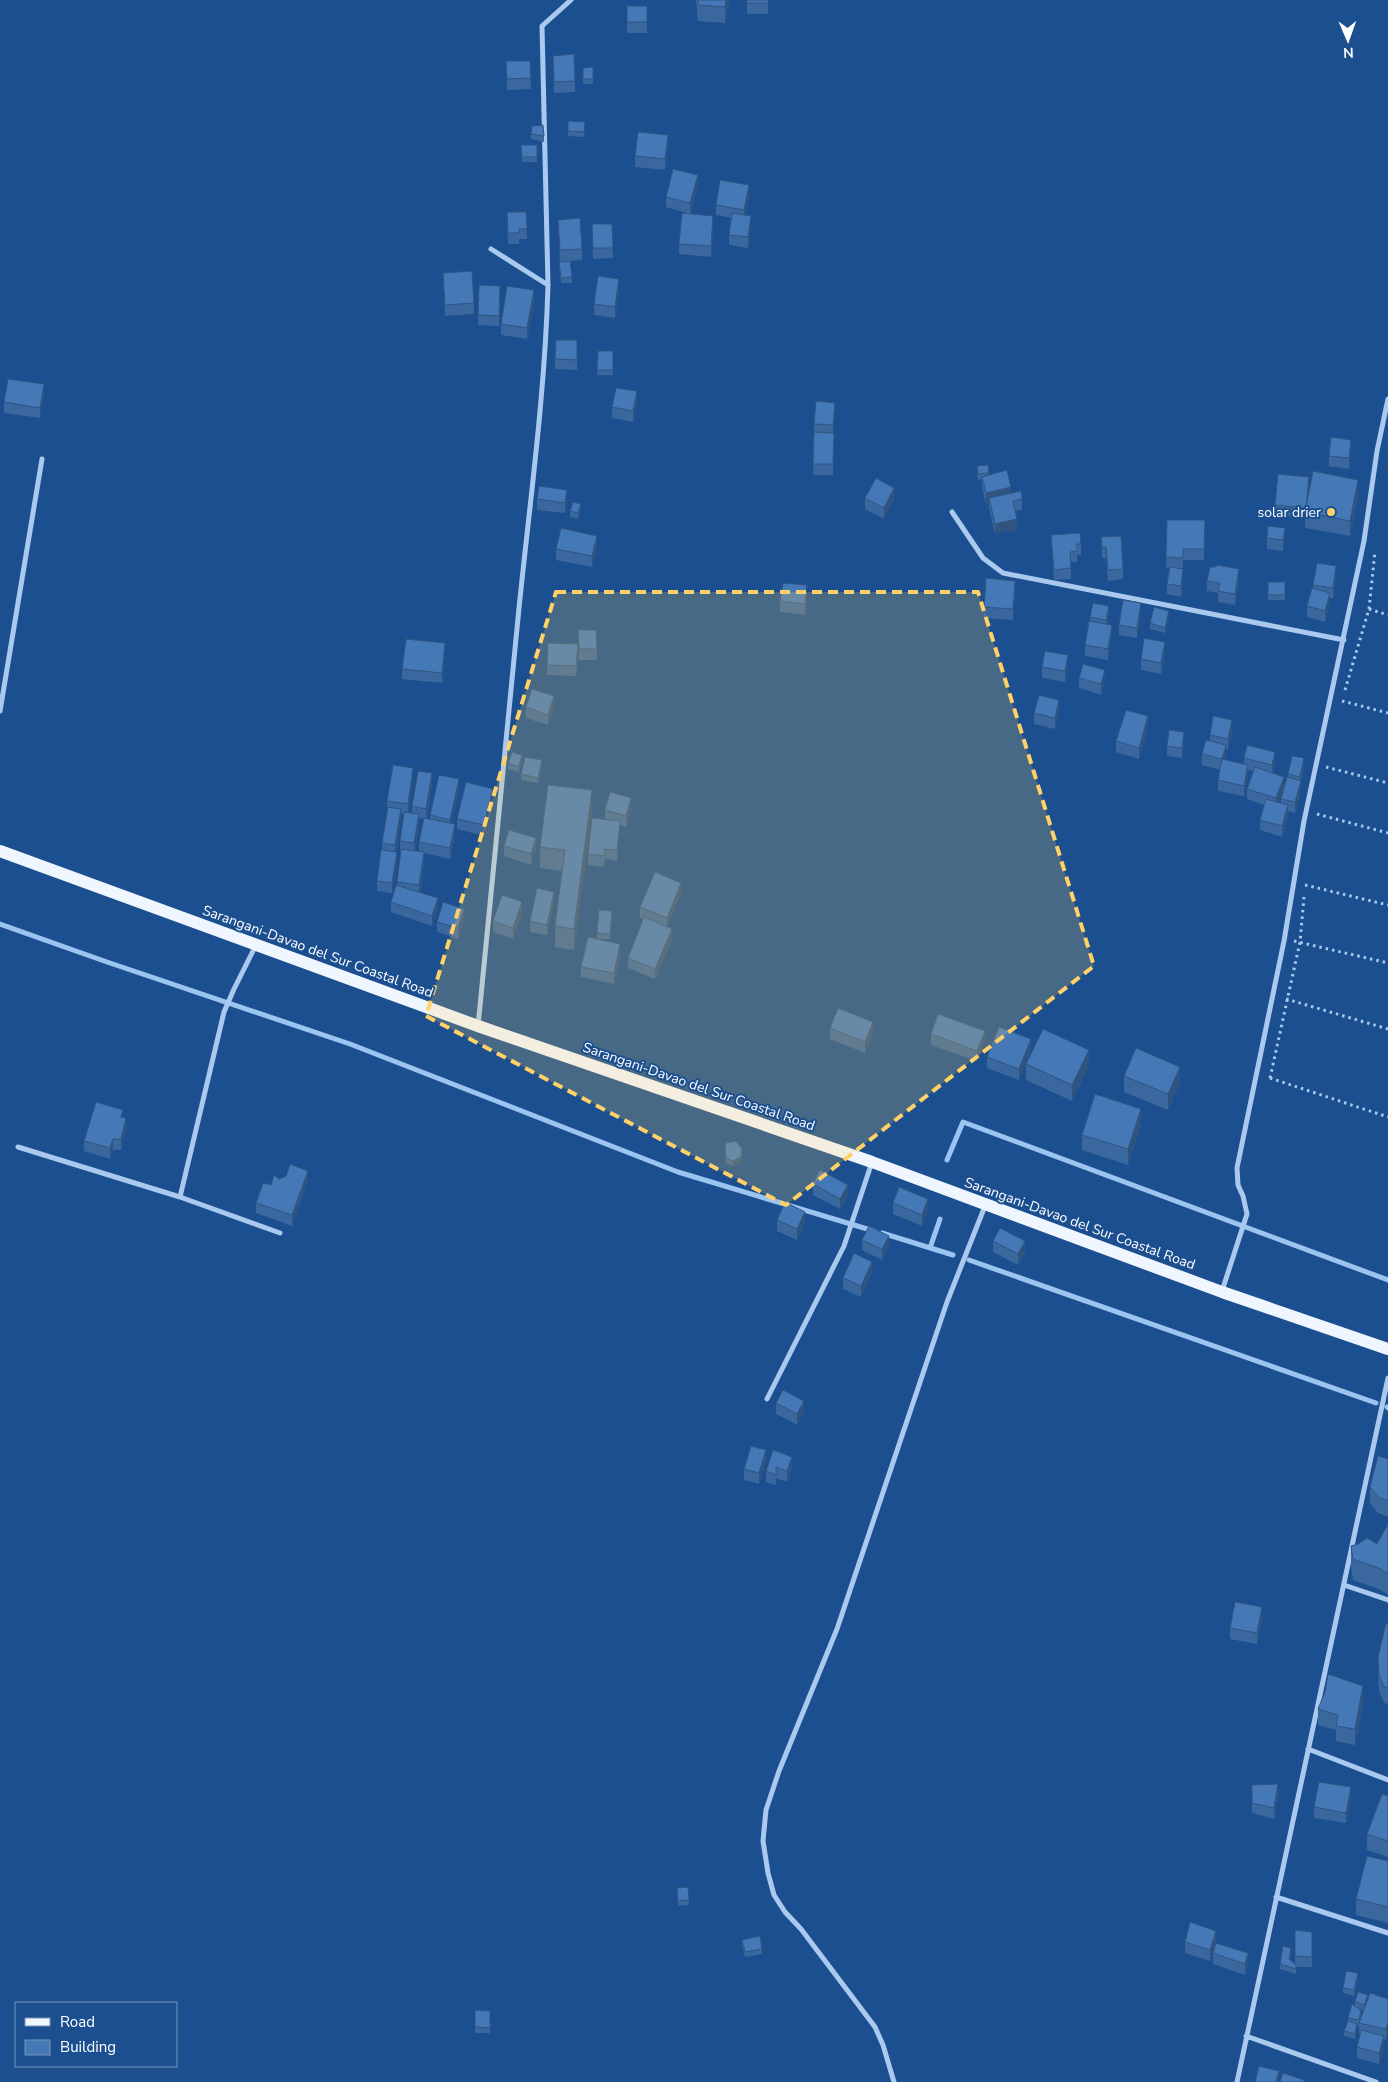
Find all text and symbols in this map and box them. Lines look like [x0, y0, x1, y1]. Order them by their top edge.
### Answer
north arrow [1323, 15, 1373, 65]
text: N [1343, 43, 1354, 62]
place label: solar drier [1257, 503, 1321, 522]
marker: solar drier [1325, 506, 1337, 518]
street label: Sarangani-Davao del Sur Coastal Road [200, 901, 436, 1002]
street label: Sarangani-Davao del Sur Coastal Road [580, 1038, 818, 1135]
street label: Sarangani-Davao del Sur Coastal Road [962, 1173, 1198, 1274]
legend [15, 2002, 178, 2067]
text: Road [60, 2012, 95, 2032]
text: Building [60, 2037, 116, 2057]

